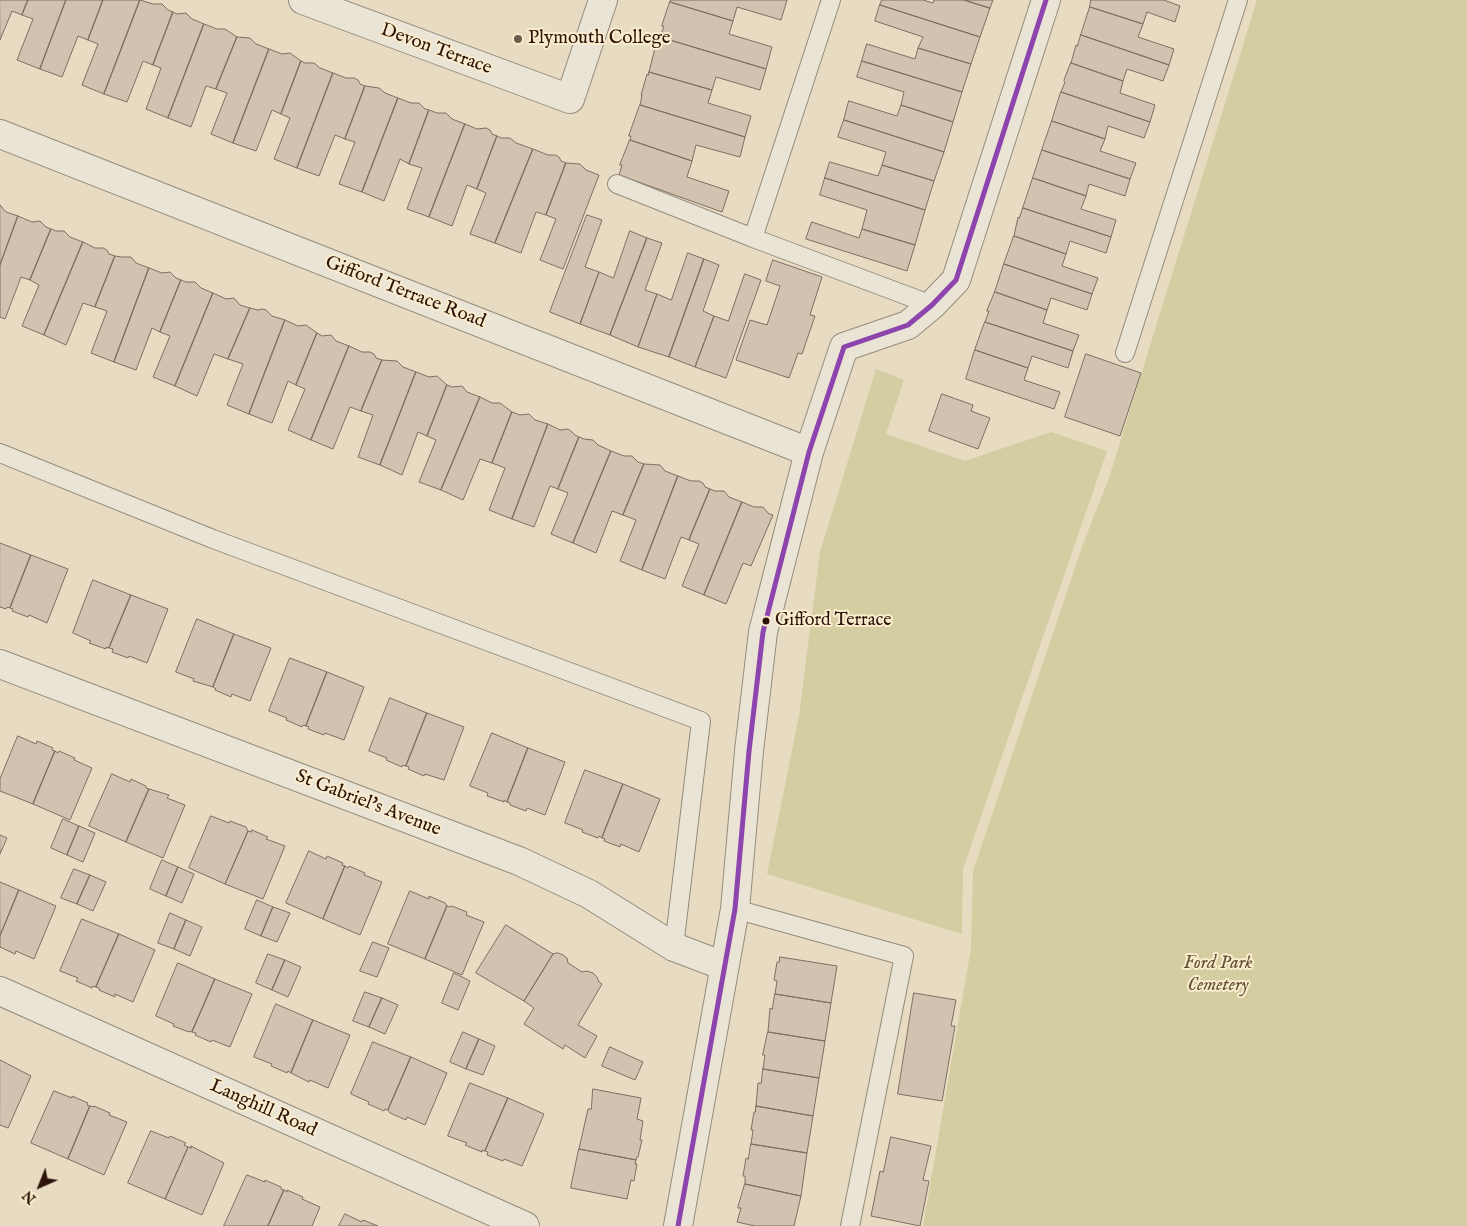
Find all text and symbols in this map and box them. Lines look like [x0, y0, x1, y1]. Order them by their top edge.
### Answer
street label: Devon Terrace [377, 19, 495, 81]
place label: Plymouth College [528, 28, 671, 50]
marker: Plymouth College [512, 33, 524, 45]
street label: Gifford Terrace Road [322, 252, 488, 334]
place label: Gifford Terrace [775, 610, 891, 632]
marker: Gifford Terrace [761, 616, 771, 626]
street label: St Gabriel's Avenue [292, 766, 444, 842]
park label: Ford Park Cemetery [1183, 953, 1253, 997]
street label: Langhill Road [206, 1075, 320, 1143]
north arrow [15, 1161, 65, 1211]
text: N [19, 1186, 40, 1207]

